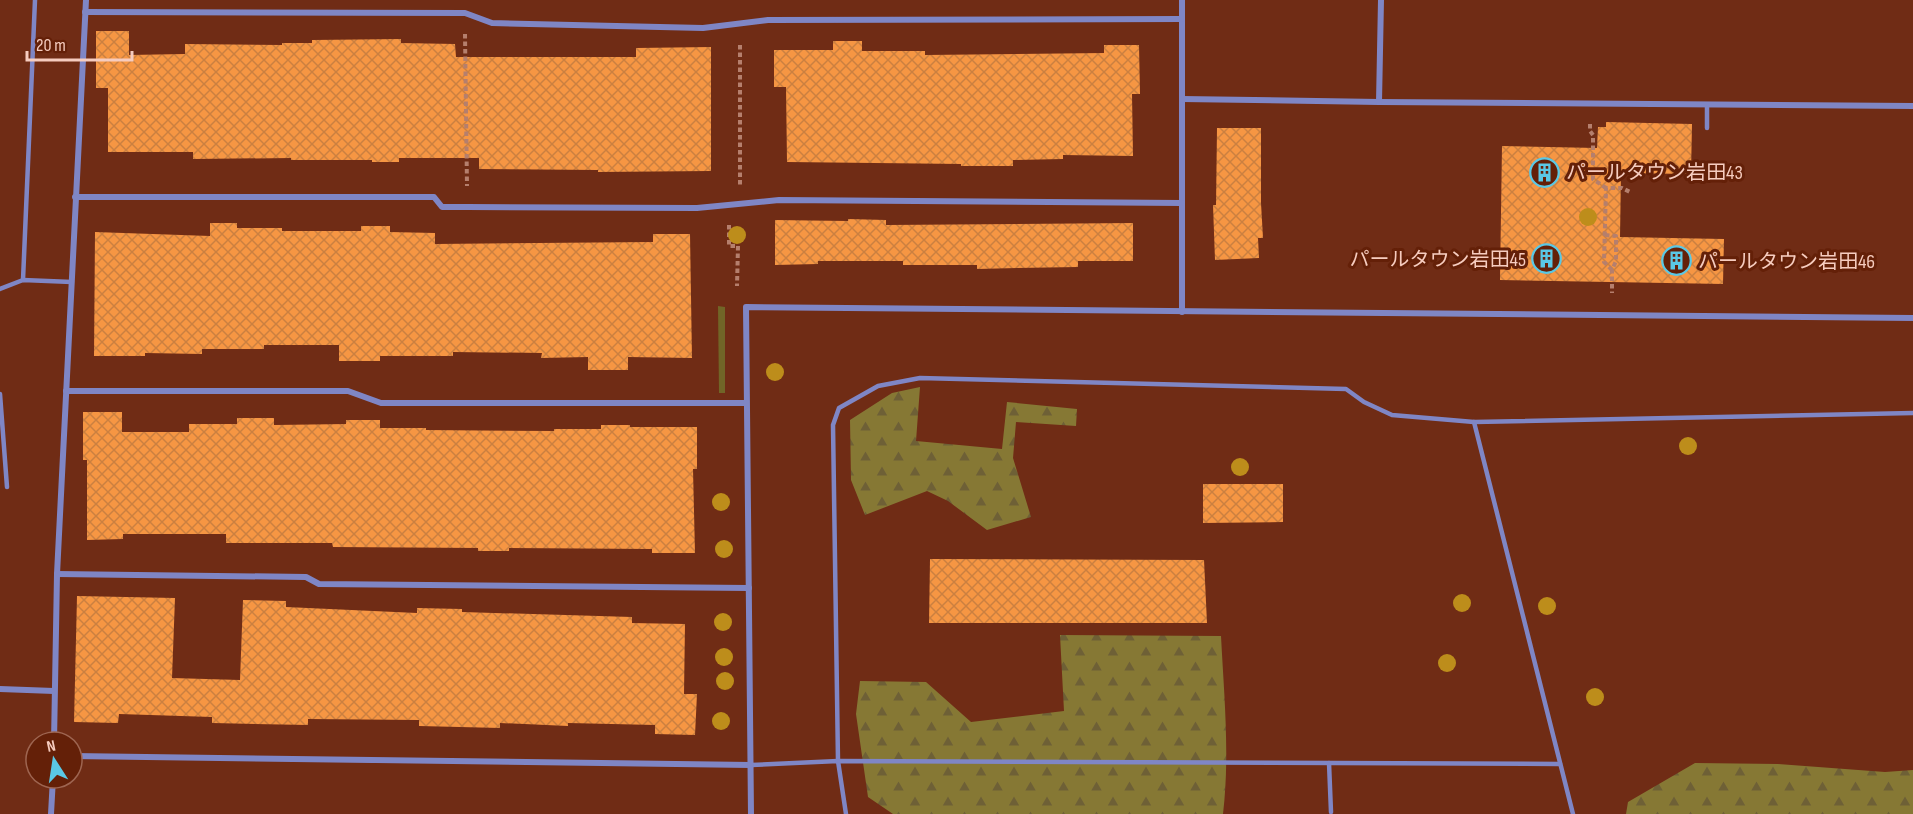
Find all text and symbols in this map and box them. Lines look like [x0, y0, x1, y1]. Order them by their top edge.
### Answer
scale bar [27, 24, 132, 62]
text: 20 m [36, 35, 66, 56]
building icon: パールタウン岩田43 [1529, 156, 1561, 188]
place label: パールタウン岩田43 [1566, 161, 1743, 185]
building icon: パールタウン岩田45 [1531, 243, 1563, 275]
building icon: パールタウン岩田46 [1661, 245, 1693, 277]
place label: パールタウン岩田45 [1350, 248, 1526, 272]
place label: パールタウン岩田46 [1698, 250, 1875, 274]
north arrow [24, 730, 84, 790]
text: N [45, 737, 57, 757]

